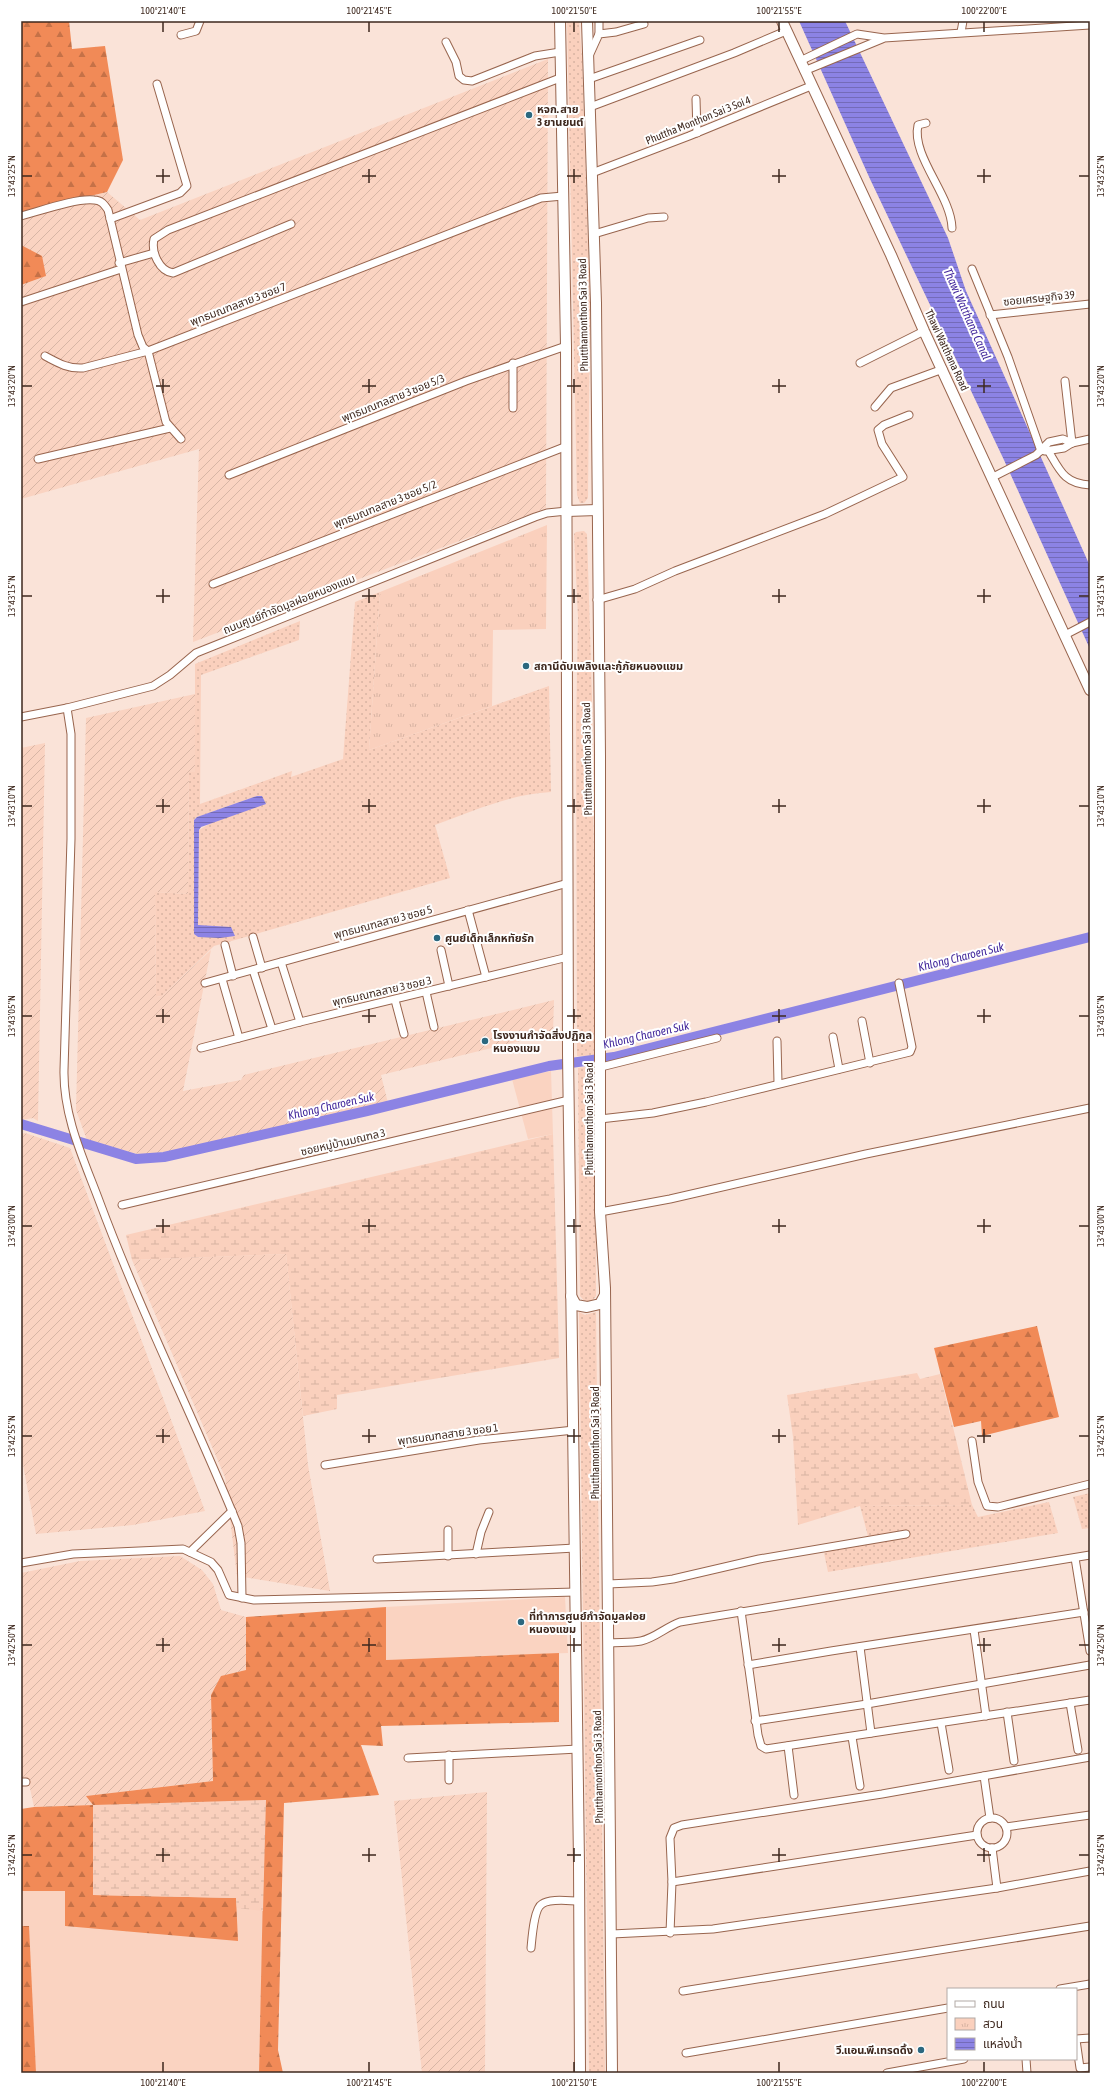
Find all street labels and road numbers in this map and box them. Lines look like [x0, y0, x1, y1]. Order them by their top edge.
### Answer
street label: Phuttha Monthon Sai 3 Soi 4 [644, 93, 752, 147]
street label: Phutthamonthon Sai 3 Road [576, 258, 590, 372]
street label: พุทธมณฑลสาย 3 ซอย 7 [189, 280, 288, 329]
street label: ซอยเศรษฐกิจ 39 [1003, 288, 1075, 308]
street label: Thawi Watthana Road [923, 308, 971, 392]
street label: พุทธมณฑลสาย 3 ซอย 5/3 [340, 372, 447, 425]
street label: พุทธมณฑลสาย 3 ซอย 5/2 [332, 478, 439, 531]
street label: ถนนศูนย์กำจัดมูลฝอยหนองแขม [221, 572, 357, 637]
street label: Phutthamonthon Sai 3 Road [580, 702, 594, 816]
street label: พุทธมณฑลสาย 3 ซอย 5 [332, 903, 434, 942]
street label: พุทธมณฑลสาย 3 ซอย 3 [331, 974, 433, 1009]
street label: Phutthamonthon Sai 3 Road [583, 1062, 595, 1176]
street label: ซอยหมู่บ้านมณฑล 3 [299, 1126, 387, 1159]
street label: Phutthamonthon Sai 3 Road [589, 1386, 601, 1500]
street label: พุทธมณฑลสาย 3 ซอย 1 [397, 1421, 499, 1448]
street label: Phutthamonthon Sai 3 Road [591, 1710, 605, 1824]

